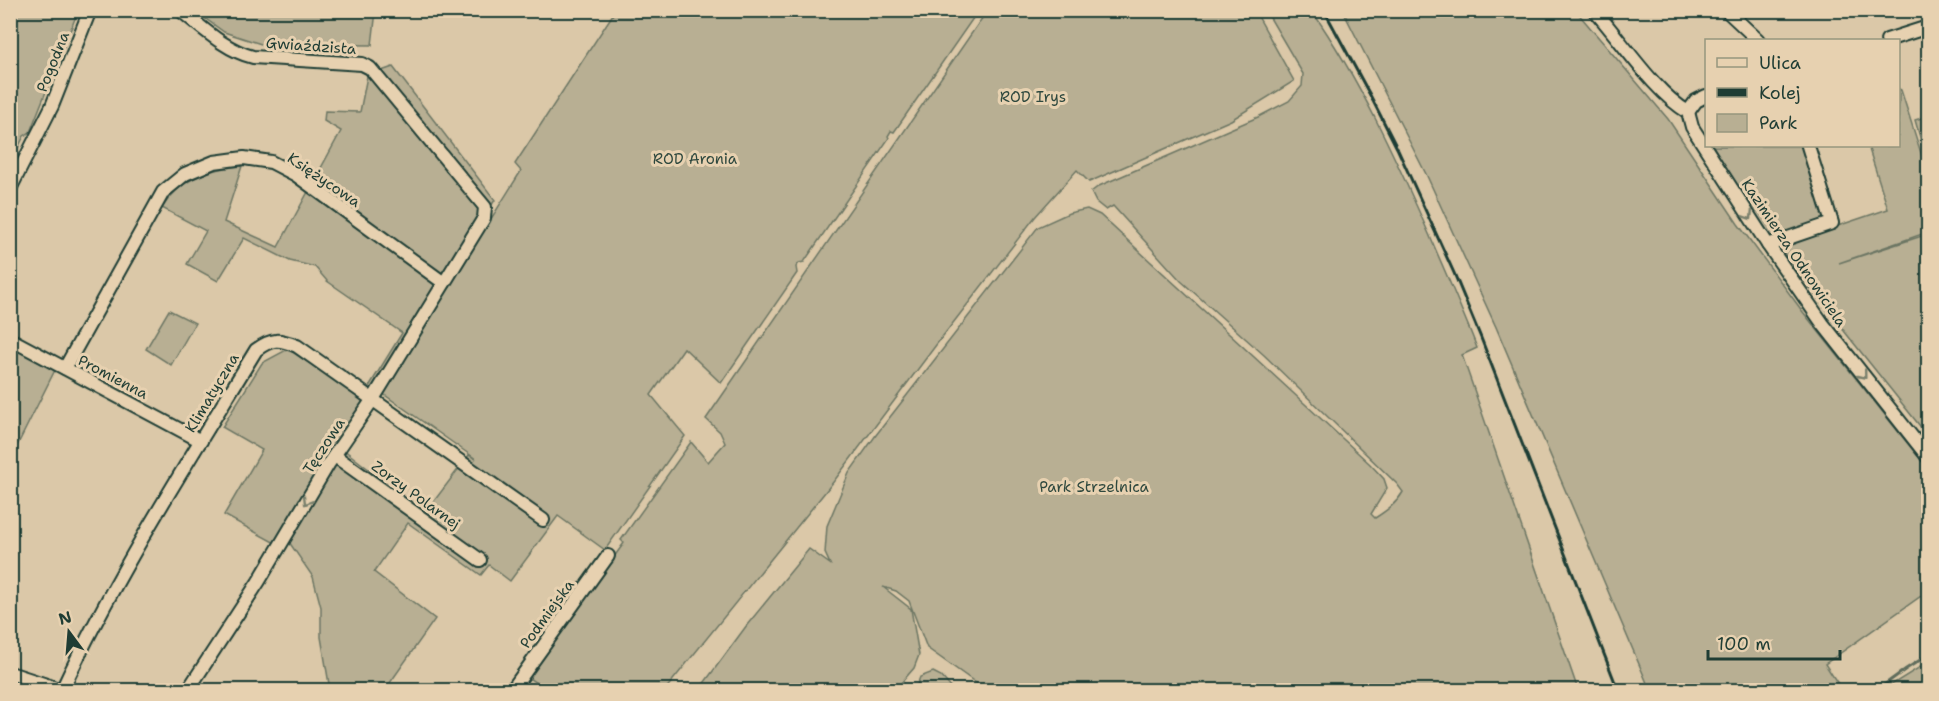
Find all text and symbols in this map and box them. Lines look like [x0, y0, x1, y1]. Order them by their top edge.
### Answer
street label: Pogodna [32, 28, 74, 95]
street label: Gwiaździsta [265, 33, 358, 59]
legend [1705, 39, 1900, 147]
text: Ulica [1759, 51, 1801, 75]
text: Kolej [1759, 81, 1801, 105]
park label: ROD Irys [1000, 87, 1066, 107]
text: Park [1759, 111, 1798, 135]
street label: Księżycowa [284, 148, 365, 212]
park label: ROD Aronia [653, 149, 738, 169]
street label: Kazimierza Odnowiciela [1737, 175, 1851, 331]
one-way arrow [1742, 210, 1754, 220]
street label: Klimatyczna [180, 349, 244, 436]
street label: Promienna [74, 350, 152, 404]
one-way arrow [1855, 368, 1866, 379]
street label: Tęczowa [299, 414, 350, 478]
street label: Zorzy Polarnej [368, 456, 464, 534]
park label: Park Strzelnica [1039, 477, 1149, 497]
one-way arrow [302, 495, 314, 505]
street label: Podmiejska [515, 575, 579, 652]
north arrow [39, 602, 99, 662]
text: N [56, 606, 74, 630]
scale bar [1708, 623, 1840, 661]
text: 100 m [1717, 632, 1771, 656]

